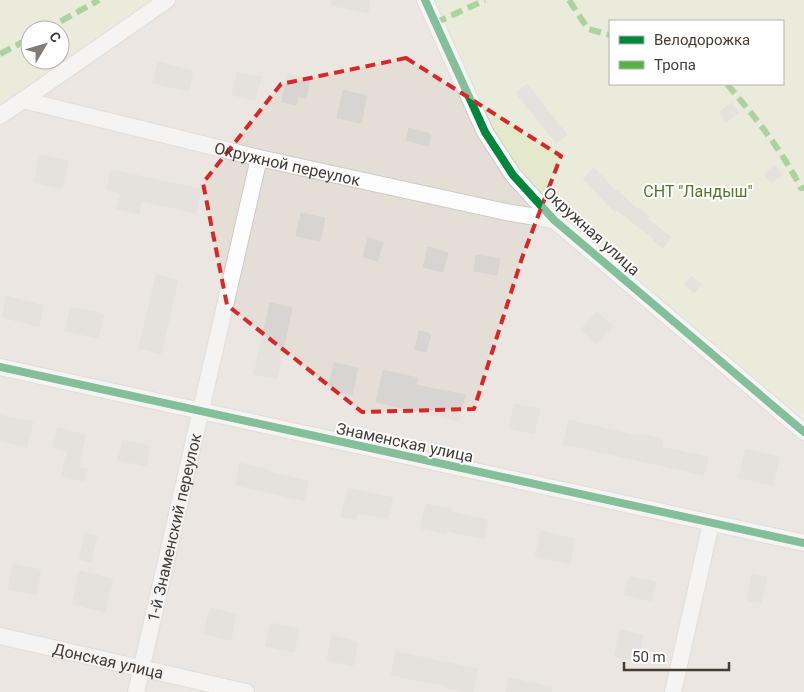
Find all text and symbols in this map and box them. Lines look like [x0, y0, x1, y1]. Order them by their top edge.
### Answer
north arrow [20, 20, 70, 70]
legend [609, 20, 784, 85]
text: С [46, 28, 64, 46]
text: Велодорожка [654, 31, 750, 49]
text: Тропа [654, 56, 696, 74]
street label: Окружной переулок [212, 138, 363, 190]
park label: СНТ "Ландыш" [643, 182, 753, 201]
street label: Окружная улица [540, 183, 644, 280]
street label: Знаменская улица [335, 419, 475, 466]
street label: 1-й Знаменский переулок [144, 431, 205, 623]
street label: Донская улица [51, 639, 165, 683]
scale bar [624, 640, 729, 672]
text: 50 m [632, 648, 666, 666]

